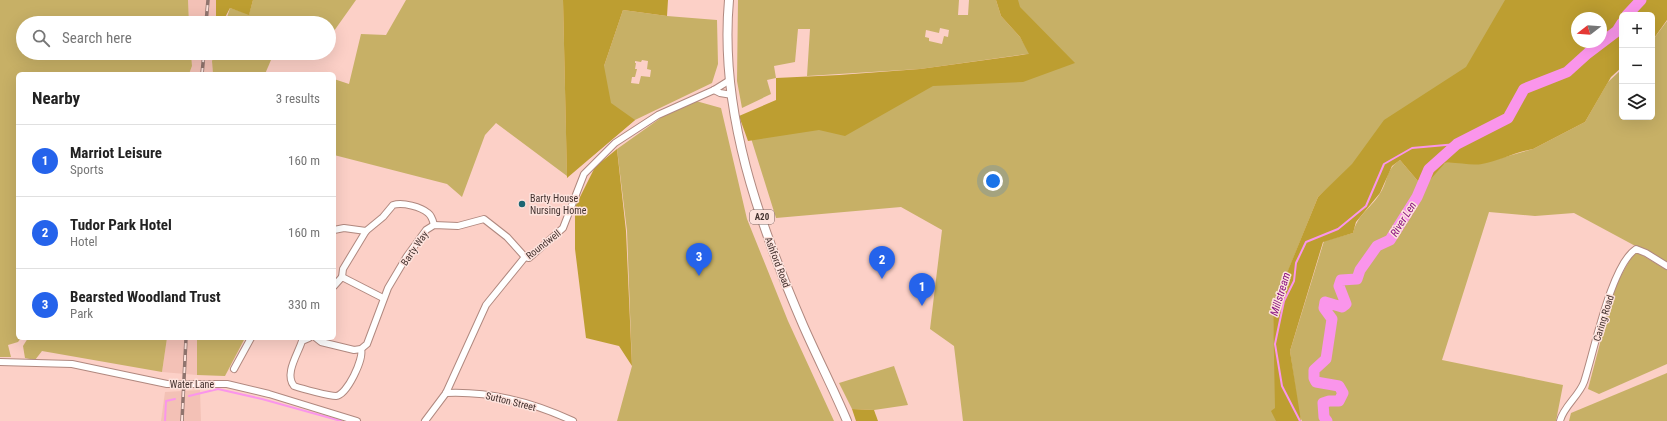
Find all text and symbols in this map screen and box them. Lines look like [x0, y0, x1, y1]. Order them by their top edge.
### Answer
north arrow [1571, 12, 1607, 48]
map controls [1619, 12, 1655, 120]
button: + [1619, 12, 1655, 48]
search box [16, 16, 336, 60]
icon: search [30, 27, 52, 49]
text: Search here [62, 29, 132, 47]
button: − [1619, 48, 1655, 84]
button: layers [1619, 84, 1655, 120]
text: Nearby [32, 88, 80, 108]
text: 3 results [276, 91, 320, 106]
text: Marriot Leisure [70, 144, 162, 162]
text: 1 [42, 153, 48, 168]
text: 160 m [288, 153, 320, 168]
text: Sports [70, 162, 104, 177]
your location [983, 171, 1003, 191]
place label: Barty House Nursing Home [530, 193, 587, 216]
marker: Barty House Nursing Home [517, 199, 527, 209]
water label: River Len [1388, 199, 1419, 239]
road number: A20 [750, 210, 774, 224]
text: Tudor Park Hotel [70, 216, 172, 234]
text: 2 [42, 225, 48, 240]
text: 160 m [288, 225, 320, 240]
street label: Roundwell [524, 228, 563, 261]
street label: Barty Way [399, 229, 430, 268]
text: Hotel [70, 234, 98, 249]
street label: Ashford Road [763, 235, 792, 289]
pin: 3 [686, 243, 712, 276]
pin: 2 [869, 246, 895, 279]
water label: Millstream [1268, 271, 1293, 317]
pin: 1 [909, 273, 935, 306]
text: Bearsted Woodland Trust [70, 288, 221, 306]
street label: Caring Road [1591, 294, 1616, 343]
text: 3 [42, 297, 48, 312]
text: 330 m [288, 297, 320, 312]
text: Park [70, 306, 93, 321]
street label: Water Lane [170, 379, 214, 390]
street label: Sutton Street [485, 390, 537, 413]

